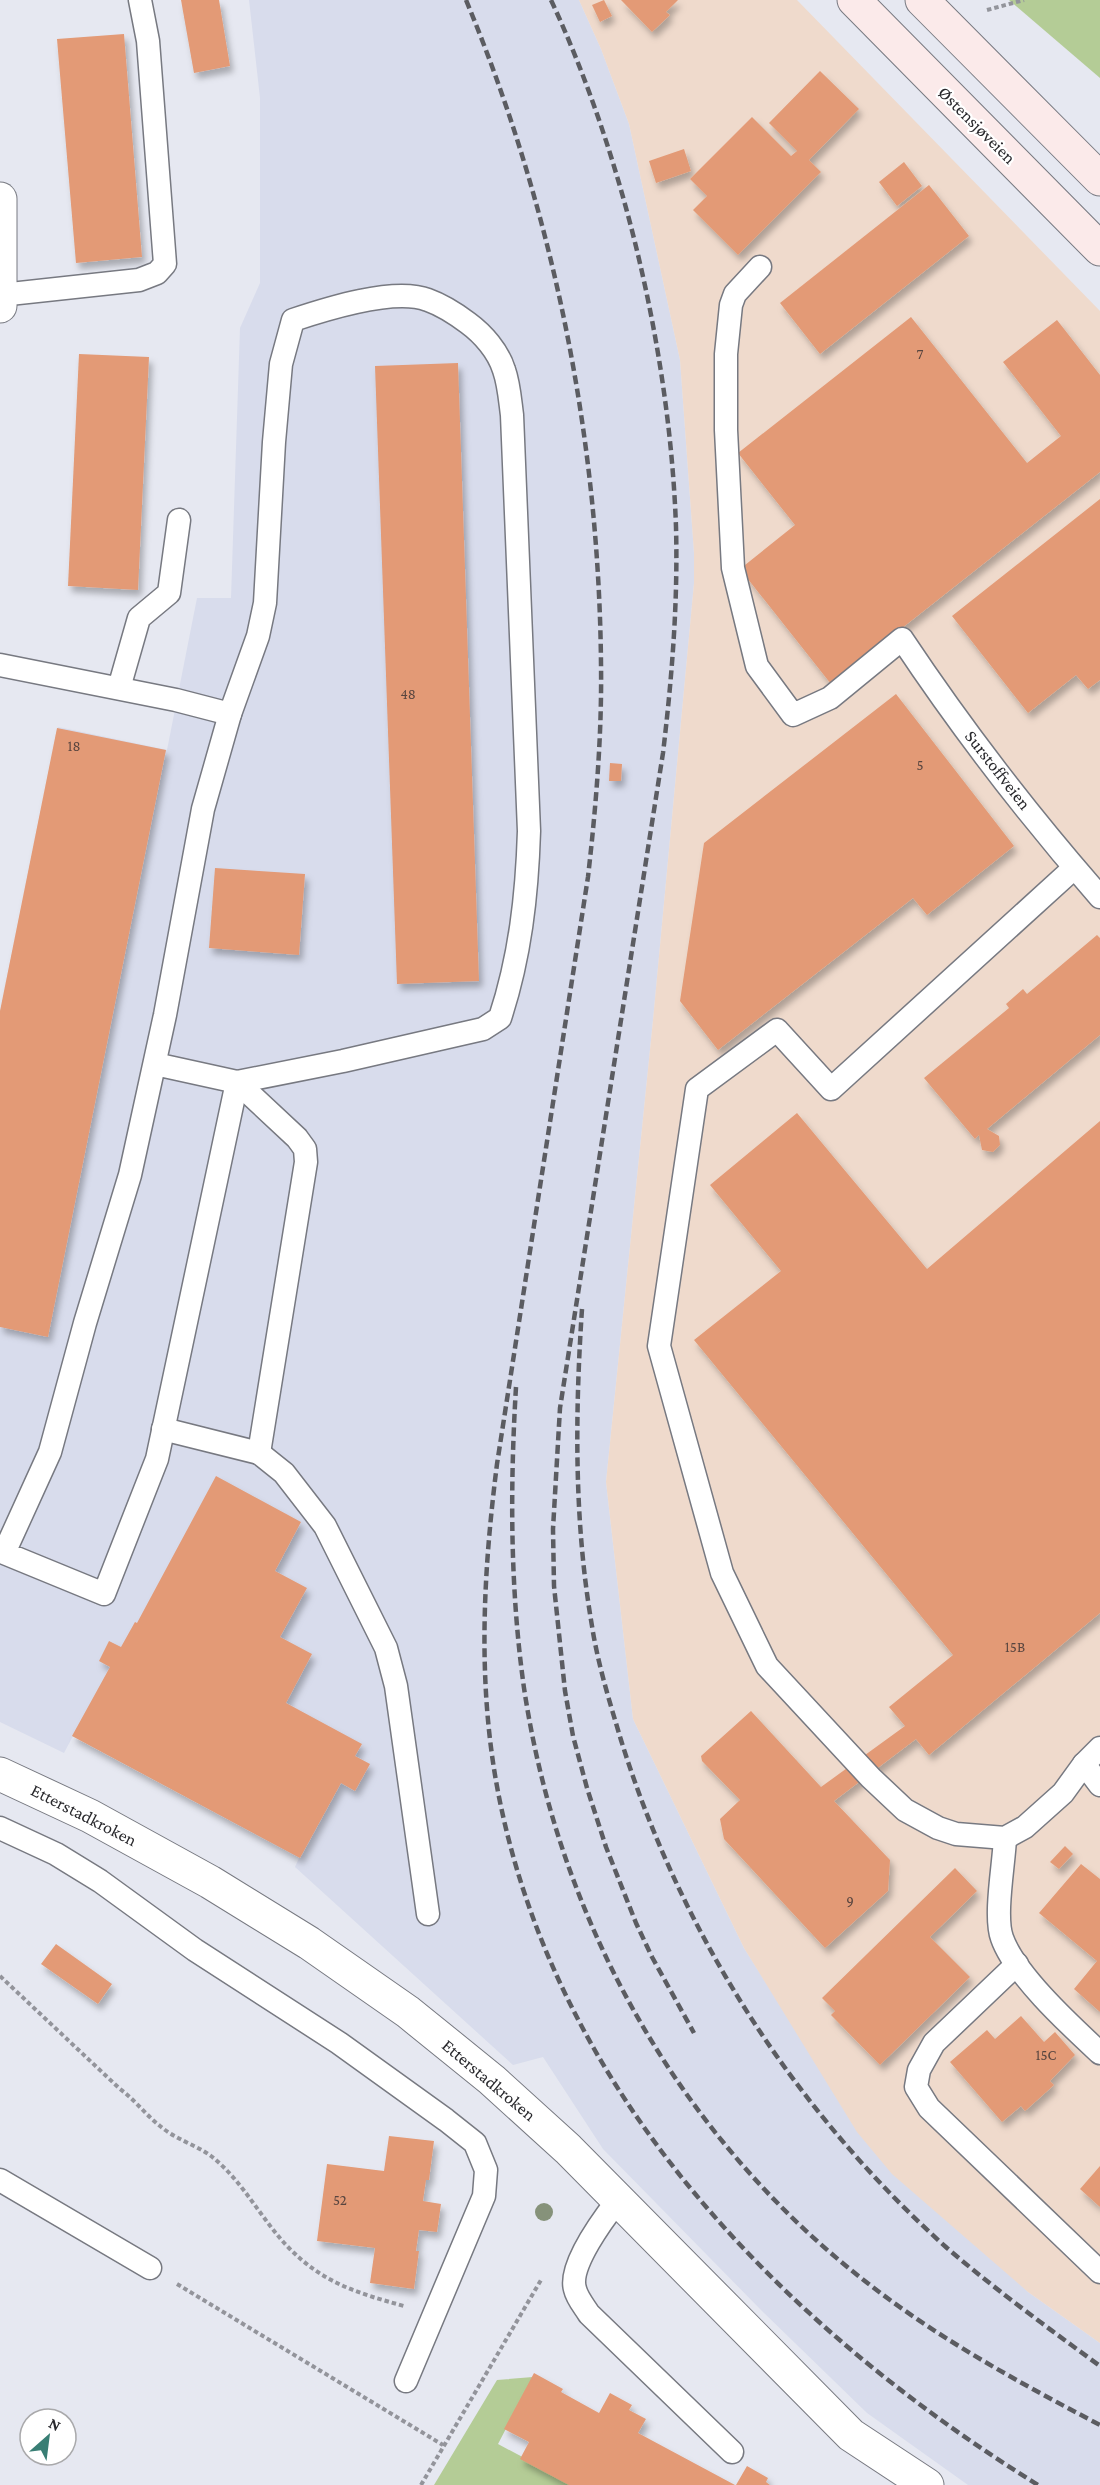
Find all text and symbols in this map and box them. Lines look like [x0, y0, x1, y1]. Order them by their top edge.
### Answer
street label: Østensjøveien [933, 82, 1020, 169]
house number: 7 [917, 346, 924, 362]
house number: 48 [400, 686, 416, 702]
street label: Surstoffveien [961, 726, 1035, 814]
house number: 18 [67, 738, 81, 754]
house number: 5 [916, 757, 924, 773]
house number: 15B [1005, 1639, 1025, 1655]
street label: Etterstadkroken [28, 1780, 140, 1850]
house number: 9 [846, 1893, 854, 1909]
street label: Etterstadkroken [438, 2035, 540, 2125]
house number: 15C [1036, 2047, 1057, 2063]
house number: 52 [333, 2192, 347, 2208]
north arrow [18, 2407, 78, 2467]
text: N [46, 2414, 64, 2434]

